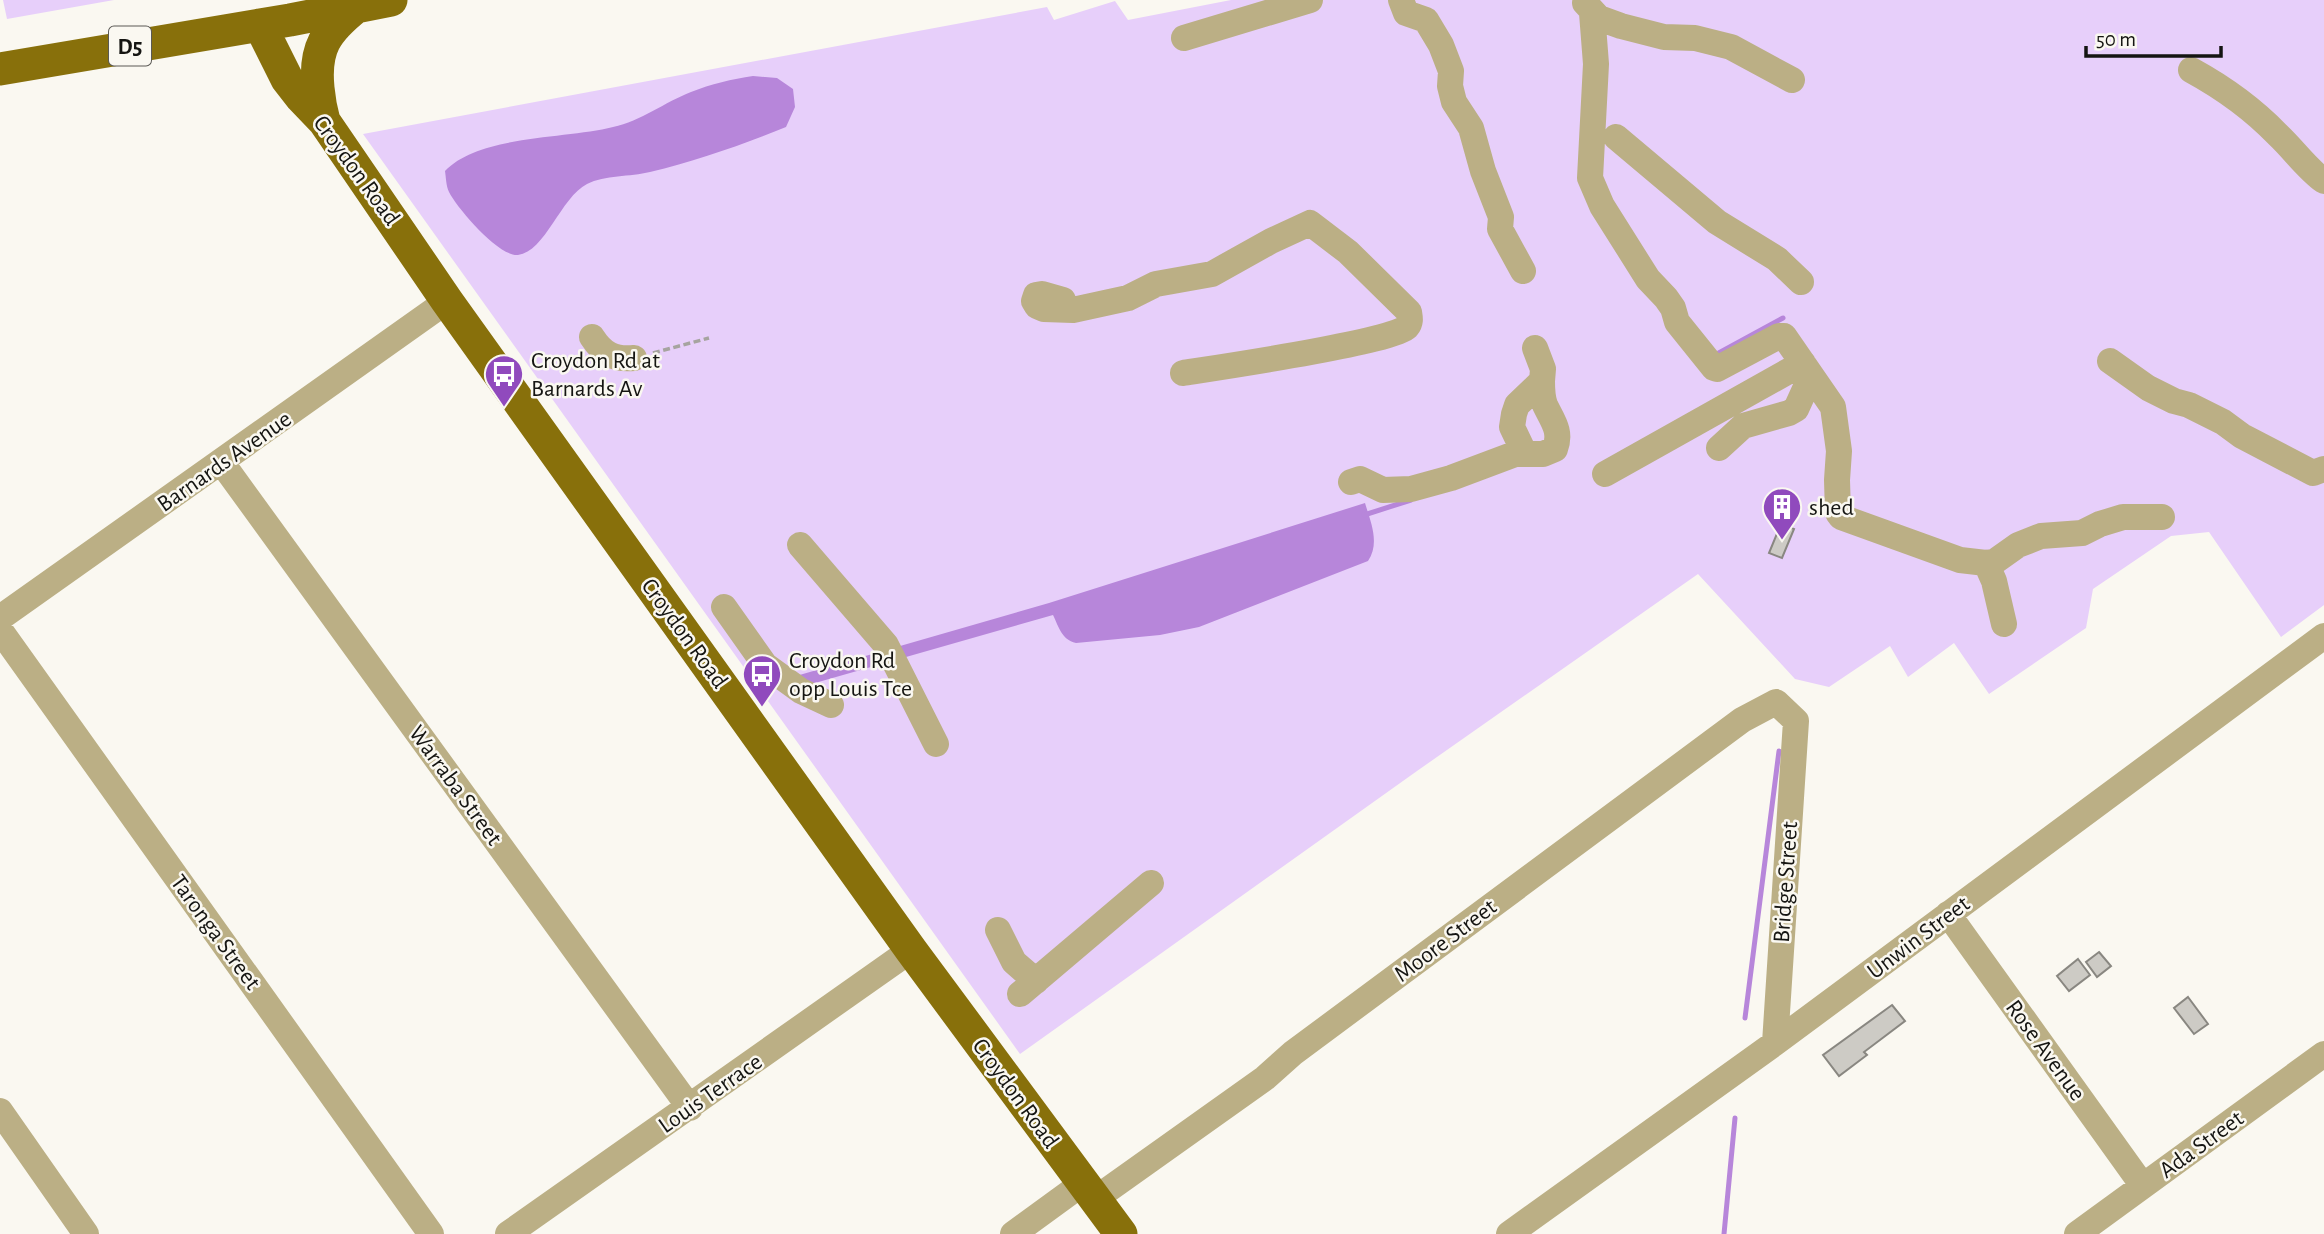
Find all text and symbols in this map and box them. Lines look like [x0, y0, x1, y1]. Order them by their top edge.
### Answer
scale bar [2086, 14, 2221, 58]
road number: D5 [109, 26, 151, 66]
text: 50 m [2096, 29, 2136, 50]
street label: Croydon Road [309, 111, 404, 230]
place label: Croydon Rd at Barnards Av [531, 349, 660, 401]
bus stop icon: Croydon Rd at Barnards Av [483, 353, 525, 408]
street label: Barnards Avenue [153, 407, 296, 517]
building icon: shed [1761, 486, 1803, 541]
place label: shed [1809, 496, 1854, 520]
street label: Croydon Road [637, 574, 732, 693]
place label: Croydon Rd opp Louis Tce [789, 649, 912, 701]
bus stop icon: Croydon Rd opp Louis Tce [741, 653, 783, 708]
street label: Warraba Street [404, 721, 507, 850]
street label: Bridge Street [1770, 820, 1802, 944]
street label: Taronga Street [166, 871, 265, 995]
street label: Unwin Street [1863, 892, 1975, 984]
street label: Moore Street [1390, 895, 1501, 987]
street label: Rose Avenue [2001, 996, 2090, 1105]
street label: Croydon Road [968, 1034, 1063, 1153]
street label: Louis Terrace [654, 1050, 767, 1138]
street label: Ada Street [2155, 1106, 2248, 1183]

